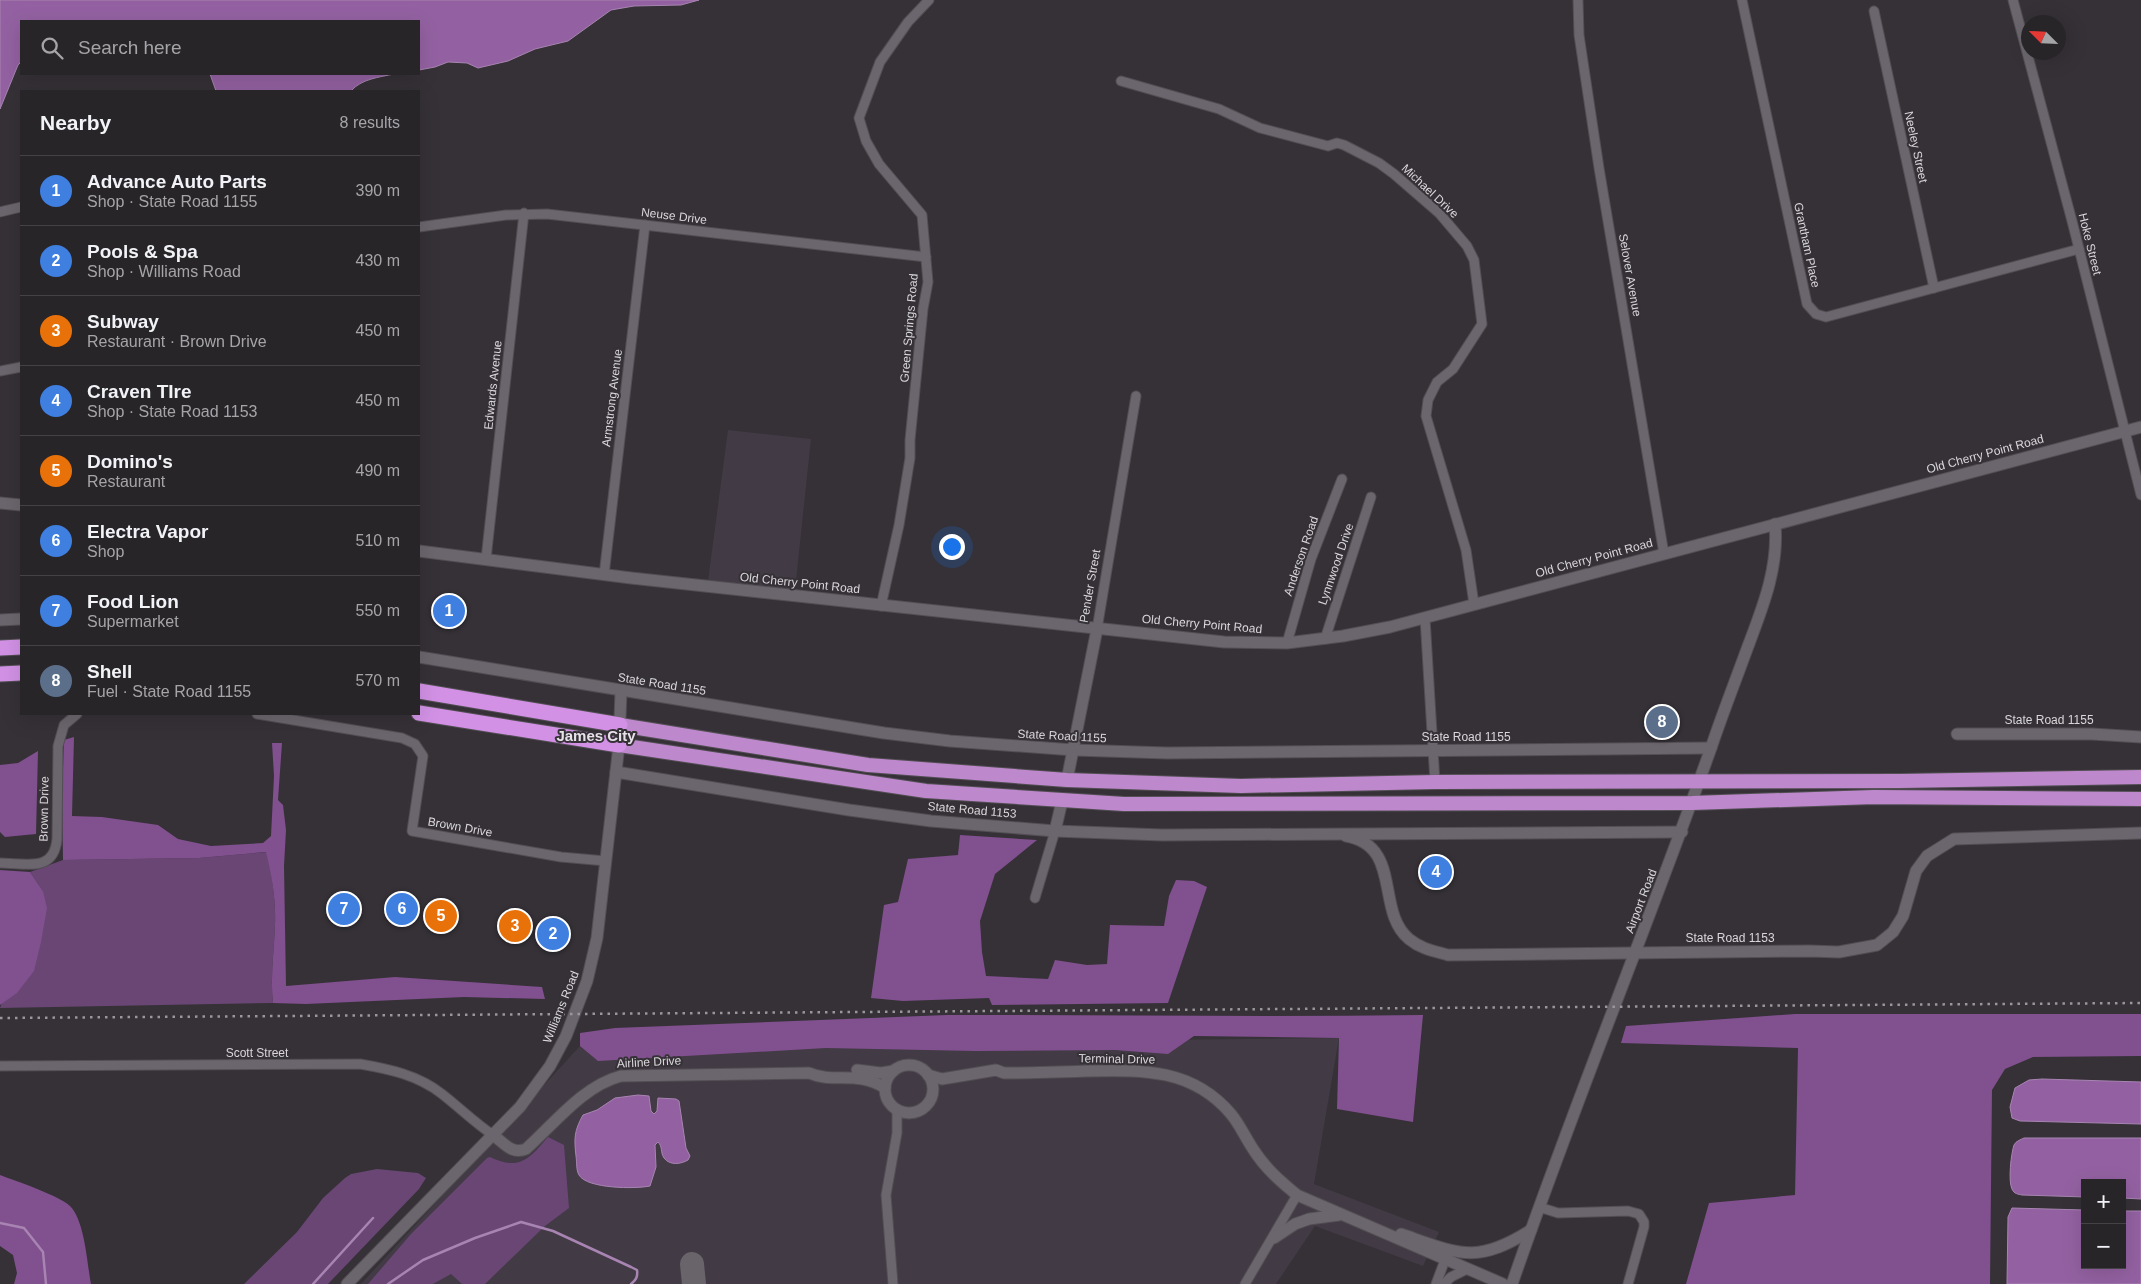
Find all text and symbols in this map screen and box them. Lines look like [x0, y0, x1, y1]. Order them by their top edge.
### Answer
north arrow [2021, 15, 2066, 60]
search box [20, 20, 420, 75]
icon: search [38, 34, 66, 62]
text: Search here [78, 37, 182, 58]
street label: Neeley Street [1902, 110, 1931, 185]
text: Nearby [40, 111, 111, 134]
text: 8 results [340, 114, 400, 131]
street label: Michael Drive [1399, 161, 1462, 221]
text: Advance Auto Parts [87, 171, 267, 192]
text: 1 [52, 182, 60, 199]
text: 390 m [356, 182, 400, 199]
text: Shop · State Road 1155 [87, 193, 258, 210]
street label: Grantham Place [1791, 201, 1823, 289]
street label: Neuse Drive [640, 205, 708, 227]
street label: Hoke Street [2076, 212, 2105, 277]
street label: Selover Avenue [1616, 232, 1644, 318]
text: Pools & Spa [87, 241, 198, 262]
text: 2 [52, 252, 60, 269]
text: 430 m [356, 252, 400, 269]
text: Shop · Williams Road [87, 263, 241, 280]
street label: Green Springs Road [897, 273, 921, 383]
text: Subway [87, 311, 159, 332]
text: 3 [52, 322, 60, 339]
text: 450 m [356, 322, 400, 339]
text: Restaurant · Brown Drive [87, 333, 267, 350]
street label: Edwards Avenue [481, 339, 505, 430]
street label: Armstrong Avenue [599, 348, 625, 448]
text: Craven TIre [87, 381, 192, 402]
text: 4 [52, 392, 60, 409]
text: 450 m [356, 392, 400, 409]
text: Shop · State Road 1153 [87, 403, 258, 420]
street label: Old Cherry Point Road [1925, 432, 2045, 476]
text: Domino's [87, 451, 173, 472]
text: 5 [52, 462, 60, 479]
text: 490 m [356, 462, 400, 479]
text: Restaurant [87, 473, 165, 490]
street label: Anderson Road [1281, 514, 1321, 598]
text: Electra Vapor [87, 521, 208, 542]
street label: Lynnwood Drive [1315, 521, 1357, 607]
text: 6 [52, 532, 60, 549]
text: 510 m [356, 532, 400, 549]
your location [939, 534, 965, 560]
street label: Old Cherry Point Road [1534, 536, 1654, 580]
text: Shop [87, 543, 124, 560]
street label: Pender Street [1077, 548, 1103, 624]
street label: Old Cherry Point Road [739, 570, 861, 596]
text: Food Lion [87, 591, 179, 612]
pin: 1 [433, 592, 465, 630]
text: 7 [52, 602, 60, 619]
text: 550 m [356, 602, 400, 619]
street label: Old Cherry Point Road [1141, 612, 1263, 636]
text: Supermarket [87, 613, 179, 630]
text: Shell [87, 661, 132, 682]
street label: State Road 1155 [617, 670, 707, 698]
text: 8 [52, 672, 60, 689]
text: 570 m [356, 672, 400, 689]
text: Fuel · State Road 1155 [87, 683, 251, 700]
pin: 8 [1646, 703, 1678, 741]
street label: State Road 1155 [2004, 713, 2094, 727]
district label: James City [556, 727, 636, 744]
street label: State Road 1155 [1017, 727, 1107, 745]
street label: State Road 1155 [1421, 730, 1511, 744]
street label: Brown Drive [36, 776, 52, 842]
street label: State Road 1153 [927, 799, 1017, 821]
street label: Brown Drive [427, 814, 494, 840]
pin: 4 [1420, 853, 1452, 891]
street label: Airport Road [1622, 867, 1660, 935]
pin: 7 [328, 890, 360, 928]
pin: 6 [386, 890, 418, 928]
pin: 5 [425, 897, 457, 935]
pin: 3 [499, 907, 531, 945]
pin: 2 [537, 915, 569, 953]
street label: State Road 1153 [1685, 931, 1775, 945]
street label: Williams Road [540, 969, 582, 1045]
street label: Scott Street [226, 1046, 289, 1060]
street label: Terminal Drive [1079, 1051, 1156, 1067]
street label: Airline Drive [616, 1053, 682, 1071]
map controls [2081, 1179, 2126, 1269]
button: + [2081, 1179, 2126, 1224]
button: − [2081, 1224, 2126, 1269]

